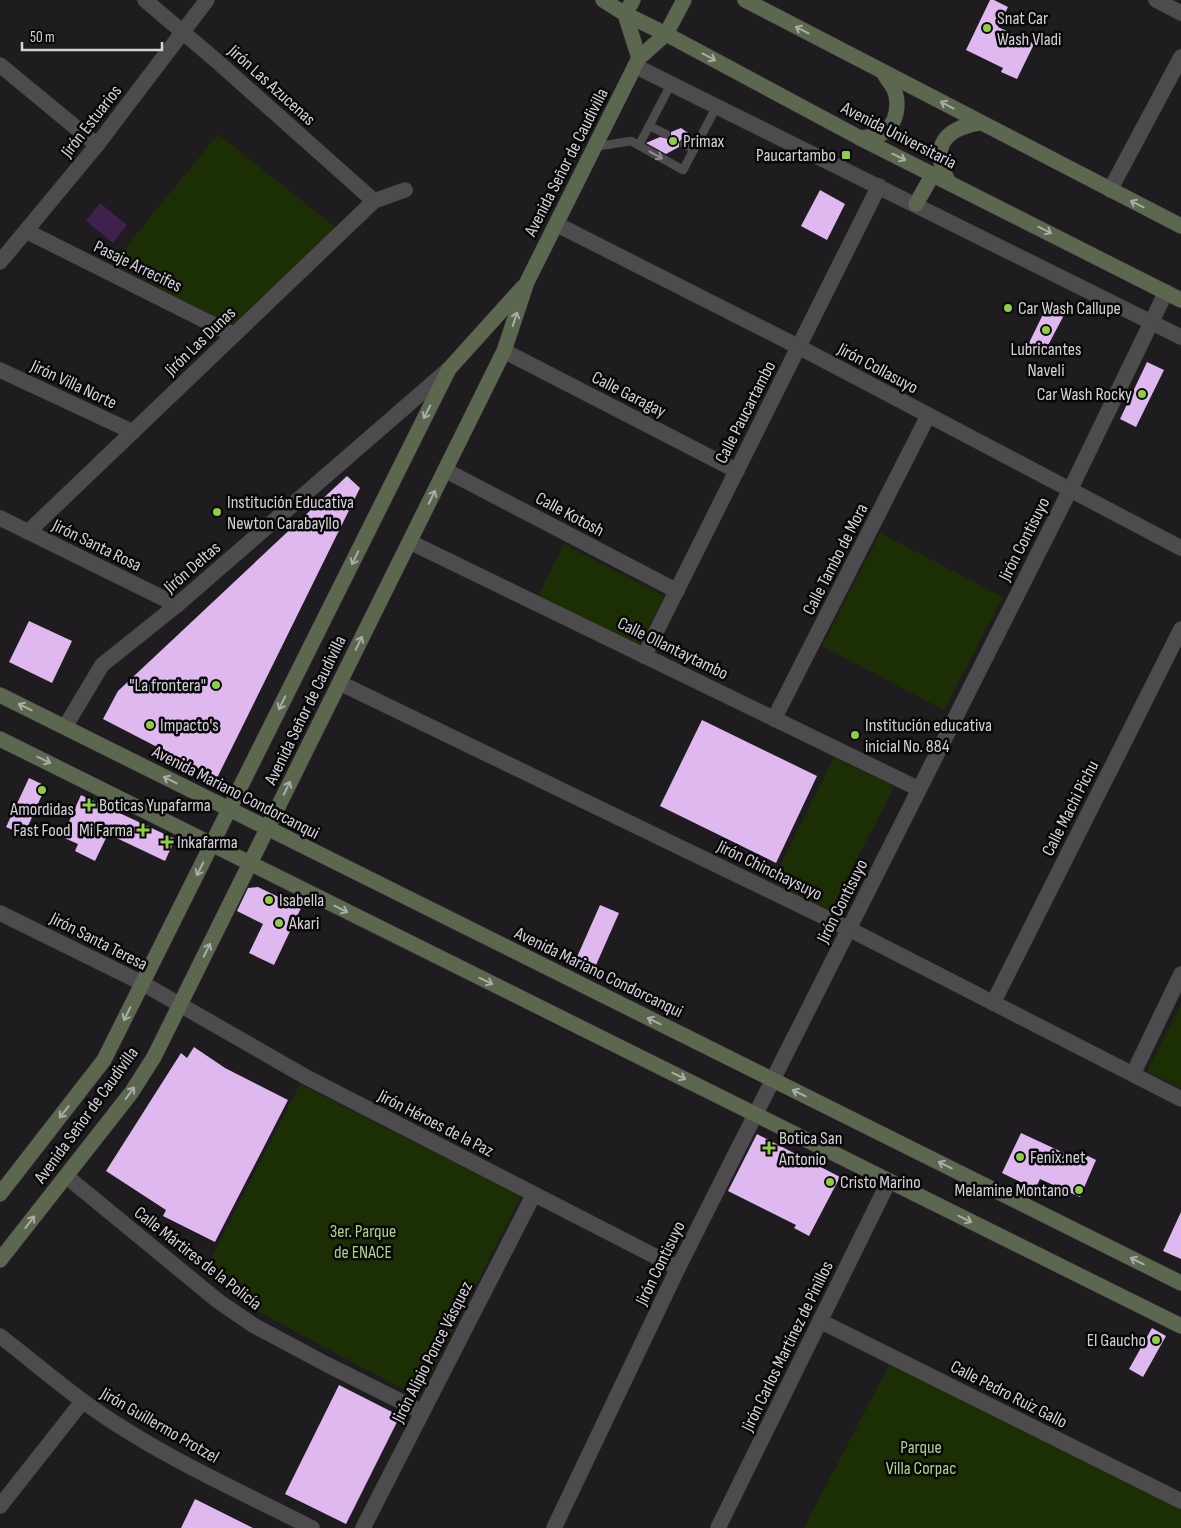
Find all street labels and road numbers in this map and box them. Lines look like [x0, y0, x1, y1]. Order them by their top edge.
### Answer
street label: Jirón Las Azucenas [223, 40, 320, 130]
street label: Jirón Estuarios [56, 81, 126, 163]
street label: Avenida Señor de Caudivilla [520, 85, 613, 241]
street label: Avenida Universitaria [837, 97, 960, 174]
street label: Pasaje Arrecifes [90, 236, 185, 297]
street label: Jirón Las Dunas [160, 302, 240, 381]
street label: Jirón Collasuyo [833, 338, 921, 398]
street label: Jirón Villa Norte [27, 355, 120, 414]
street label: Calle Paucartambo [711, 358, 780, 467]
street label: Calle Garagay [588, 367, 669, 422]
street label: Calle Kotosh [532, 488, 608, 541]
street label: Jirón Contisuyo [994, 494, 1054, 585]
street label: Calle Tambo de Mora [798, 500, 873, 618]
street label: Jirón Santa Rosa [48, 514, 145, 576]
street label: Jirón Deltas [159, 537, 225, 598]
street label: Calle Ollantaytambo [614, 613, 732, 684]
street label: Avenida Señor de Caudivilla [260, 632, 351, 789]
street label: Avenida Mariano Condorcanqui [148, 741, 323, 844]
street label: Calle Machi Pichu [1037, 757, 1103, 859]
street label: Jirón Chinchaysuyo [713, 836, 826, 905]
street label: Jirón Contisuyo [812, 856, 872, 947]
street label: Jirón Santa Teresa [46, 907, 151, 975]
street label: Avenida Mariano Condorcanqui [510, 922, 686, 1022]
street label: Avenida Señor de Caudivilla [29, 1043, 143, 1188]
street label: Jirón Héroes de la Paz [374, 1085, 497, 1162]
street label: Calle Mártires de la Policía [130, 1202, 266, 1315]
street label: Jirón Contisuyo [631, 1218, 690, 1310]
street label: Jirón Carlos Martínez de Pinillos [737, 1258, 838, 1436]
street label: Jirón Alipio Ponce Vásquez [387, 1278, 477, 1427]
street label: Calle Pedro Ruiz Gallo [947, 1356, 1071, 1433]
street label: Jirón Guillermo Protzel [96, 1383, 223, 1468]

